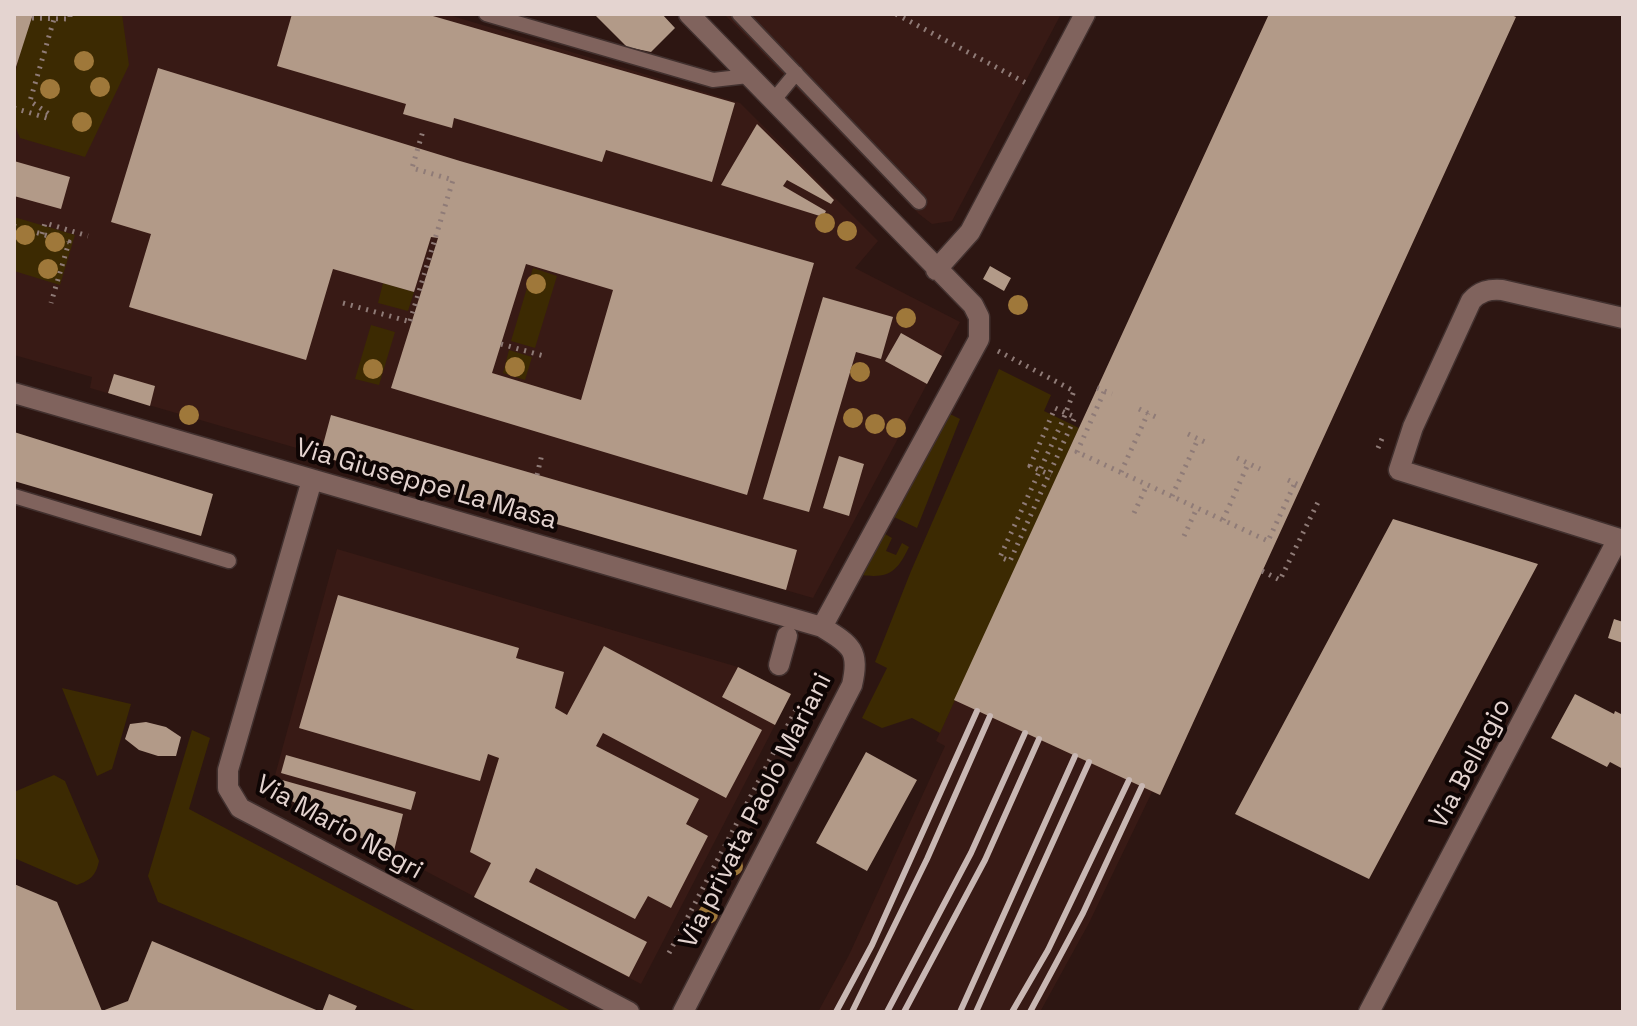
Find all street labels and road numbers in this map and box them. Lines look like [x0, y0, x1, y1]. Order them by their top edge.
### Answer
street label: Via Giuseppe La Masa [292, 433, 560, 537]
street label: Via privata Paolo Mariani [673, 668, 839, 954]
street label: Via Bellagio [1424, 693, 1518, 835]
street label: Via Mario Negri [250, 769, 428, 887]

